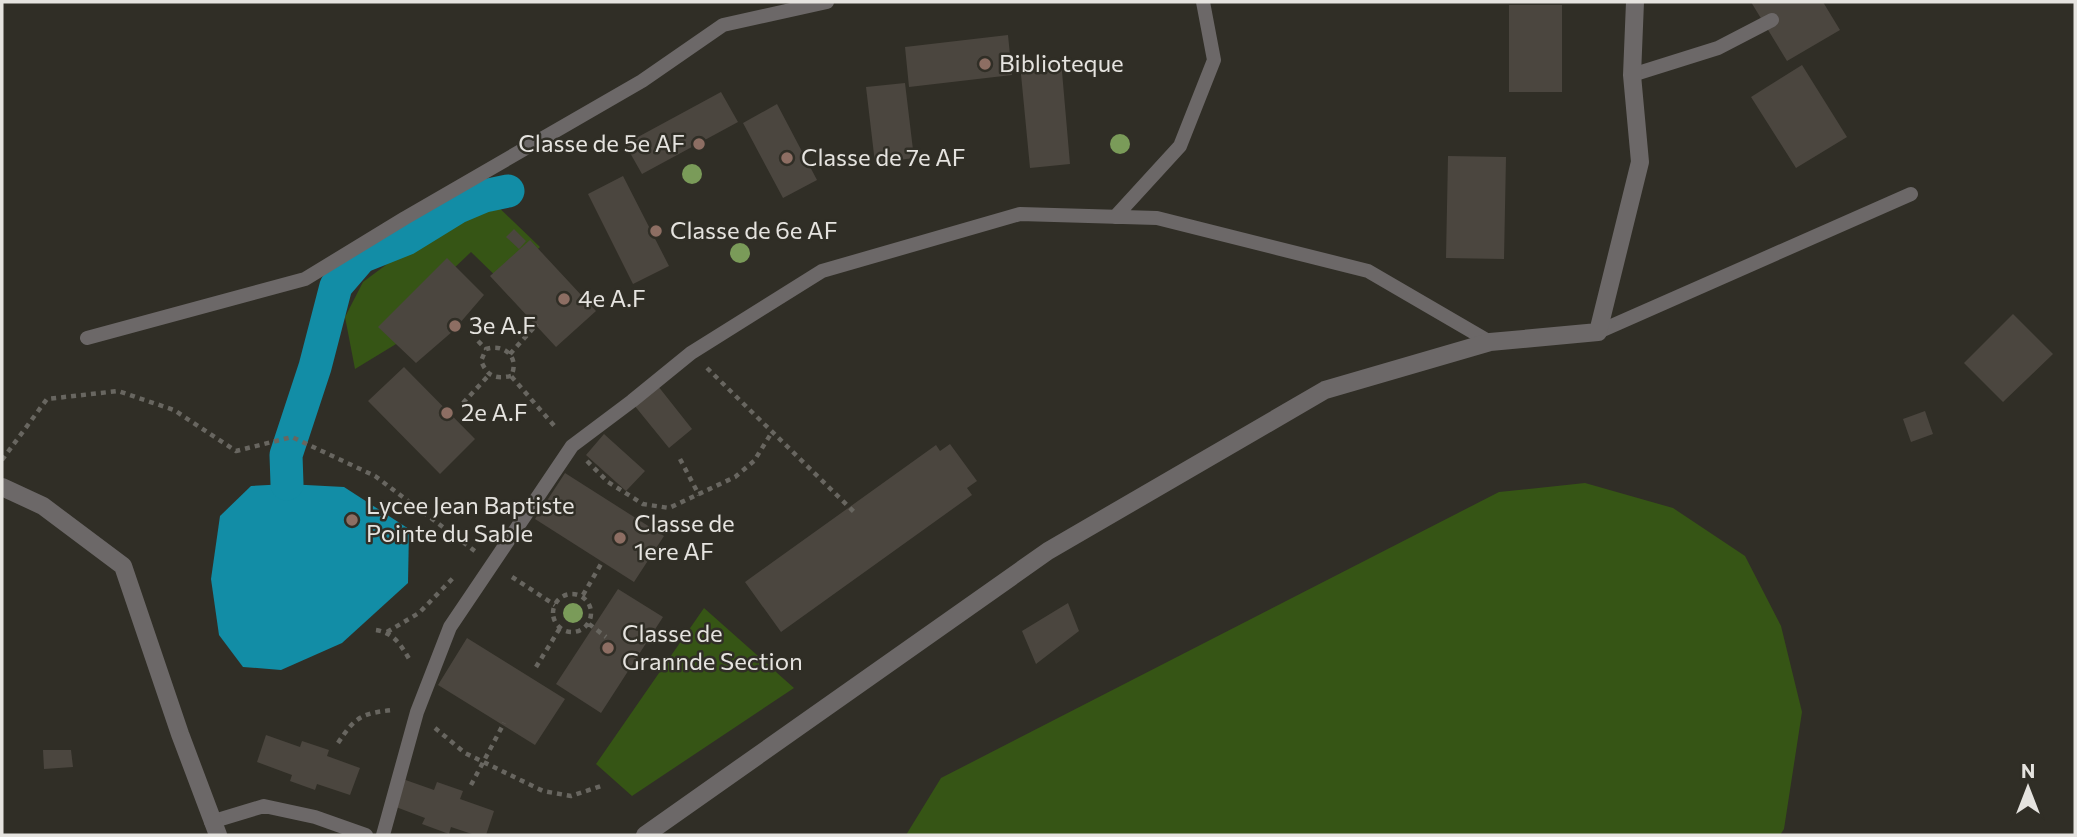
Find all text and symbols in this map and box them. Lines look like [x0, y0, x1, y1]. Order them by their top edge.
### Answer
place label: Biblioteque [999, 48, 1124, 77]
marker: Biblioteque [977, 56, 993, 72]
place label: Classe de 5e AF [518, 128, 685, 157]
marker: Classe de 5e AF [691, 136, 707, 152]
place label: Classe de 7e AF [801, 142, 966, 171]
marker: Classe de 7e AF [779, 150, 795, 166]
place label: Classe de 6e AF [670, 215, 837, 244]
marker: Classe de 6e AF [648, 223, 664, 239]
place label: 4e A.F [578, 283, 646, 312]
marker: 4e A.F [556, 291, 572, 307]
place label: 3e A.F [469, 310, 536, 339]
marker: 3e A.F [447, 318, 463, 334]
place label: 2e A.F [461, 397, 528, 426]
marker: 2e A.F [439, 405, 455, 421]
place label: Lycee Jean Baptiste Pointe du Sable [366, 490, 575, 547]
place label: Classe de 1ere AF [634, 508, 735, 565]
marker: Lycee Jean Baptiste Pointe du Sable [344, 512, 360, 528]
marker: Classe de 1ere AF [612, 530, 628, 546]
place label: Classe de Grannde Section [622, 618, 803, 675]
marker: Classe de Grannde Section [600, 640, 616, 656]
north arrow [1993, 753, 2063, 823]
text: N [2021, 759, 2035, 782]

